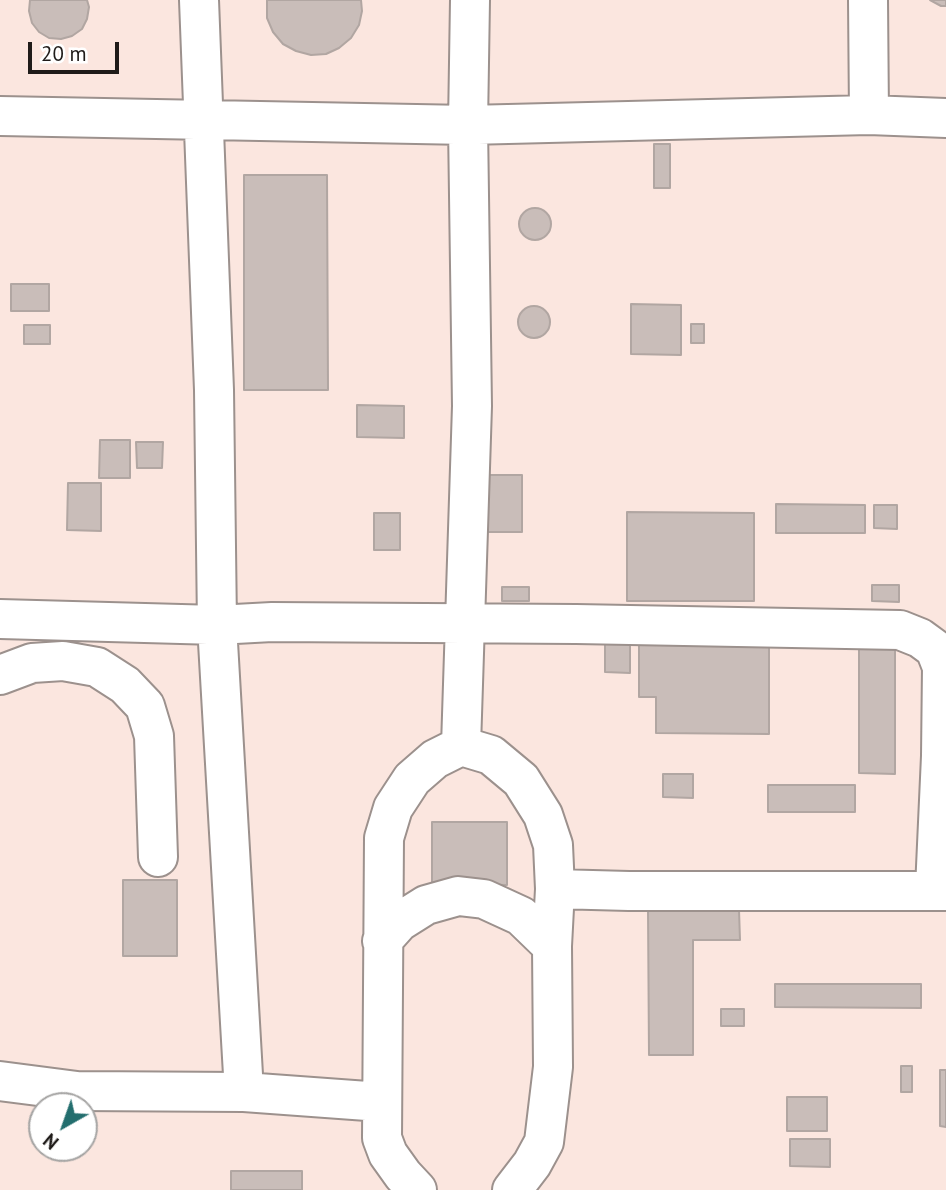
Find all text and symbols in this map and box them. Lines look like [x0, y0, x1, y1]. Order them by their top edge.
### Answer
scale bar [32, 28, 122, 72]
text: 20 m [41, 40, 87, 67]
north arrow [28, 1092, 98, 1162]
text: N [38, 1128, 63, 1155]

